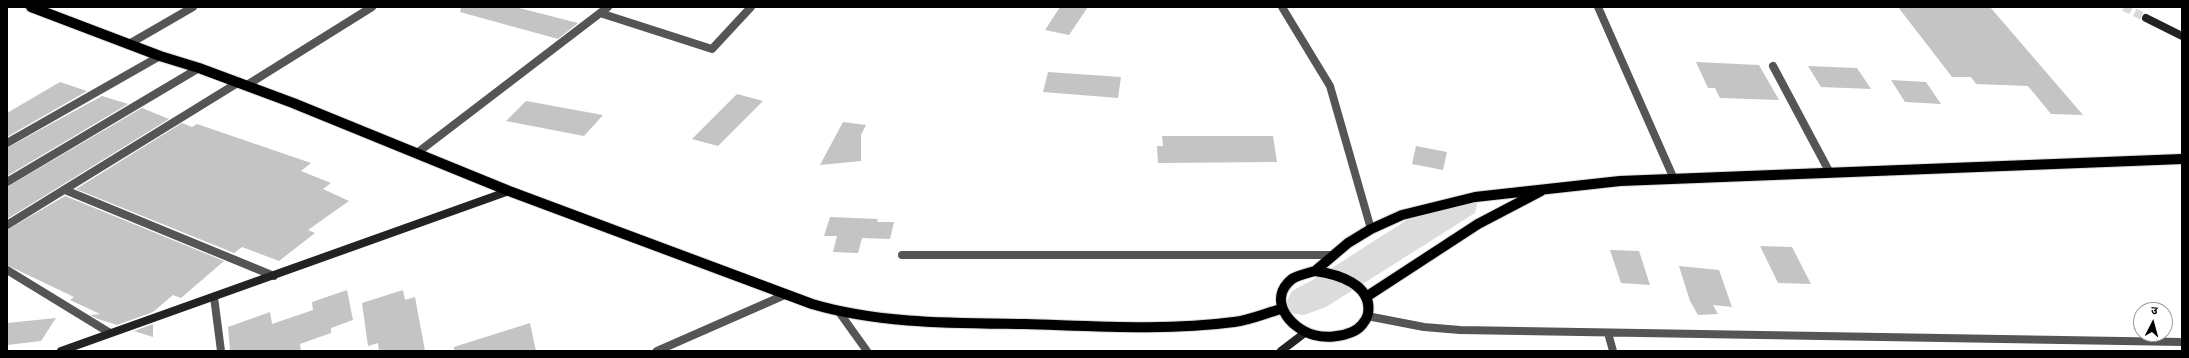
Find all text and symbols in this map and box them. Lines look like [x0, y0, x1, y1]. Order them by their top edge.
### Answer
north arrow [2133, 302, 2173, 342]
text: उ [2150, 304, 2158, 317]

